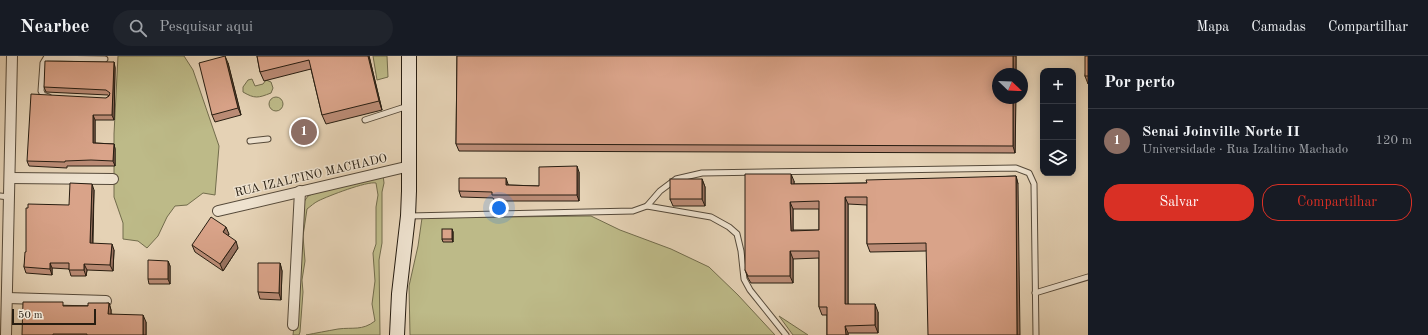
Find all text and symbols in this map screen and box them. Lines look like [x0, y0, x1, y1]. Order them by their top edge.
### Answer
search box [113, 10, 393, 46]
icon: search [127, 17, 149, 39]
text: Nearbee [20, 18, 89, 37]
text: Pesquisar aqui [159, 20, 253, 35]
text: Mapa [1196, 20, 1229, 34]
text: Camadas [1251, 20, 1306, 34]
text: Compartilhar [1328, 20, 1408, 34]
north arrow [992, 68, 1028, 104]
map controls [1040, 68, 1076, 176]
button: + [1040, 68, 1076, 104]
text: Por perto [1104, 74, 1175, 91]
button: − [1040, 104, 1076, 140]
pin: 1 [291, 117, 317, 147]
text: Senai Joinville Norte II [1142, 125, 1300, 140]
text: 1 [1113, 134, 1121, 147]
text: 120 m [1375, 134, 1412, 147]
button: layers [1040, 140, 1076, 176]
text: Universidade · Rua Izaltino Machado [1142, 143, 1348, 156]
street label: RUA IZALTINO MACHADO [234, 153, 388, 199]
button: Salvar [1104, 184, 1254, 221]
button: Compartilhar [1262, 184, 1412, 221]
your location [489, 198, 509, 218]
scale bar [12, 307, 96, 326]
text: 50 m [18, 310, 43, 321]

